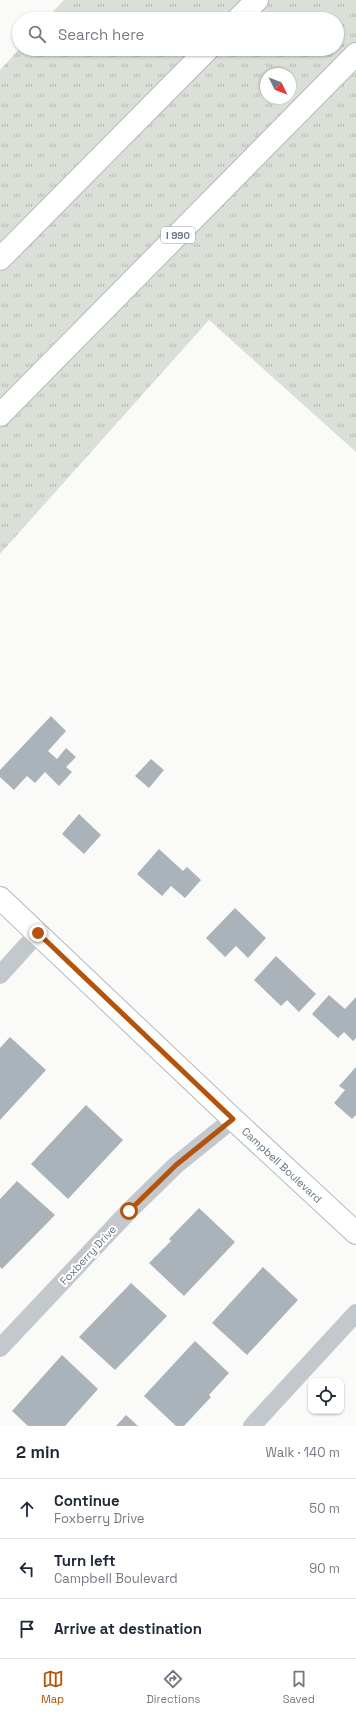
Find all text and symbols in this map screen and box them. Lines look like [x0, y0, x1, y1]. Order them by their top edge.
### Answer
search box [12, 12, 344, 56]
icon: search [26, 23, 48, 45]
text: Search here [58, 25, 144, 44]
north arrow [260, 68, 296, 104]
road number: I 990 [161, 227, 195, 243]
route end [29, 924, 47, 942]
street label: Campbell Boulevard [239, 1124, 325, 1206]
route start [120, 1202, 138, 1220]
street label: Foxberry Drive [57, 1222, 119, 1288]
map controls [308, 1378, 344, 1414]
button: locate [308, 1378, 344, 1414]
text: 2 min [16, 1441, 60, 1463]
text: Walk · 140 m [266, 1444, 340, 1461]
text: Continue [54, 1491, 120, 1510]
icon: ahead [16, 1498, 38, 1520]
text: 50 m [309, 1500, 340, 1517]
text: Foxberry Drive [54, 1510, 145, 1527]
text: Turn left [54, 1551, 116, 1570]
icon: left [16, 1558, 38, 1580]
text: 90 m [309, 1560, 340, 1577]
text: Campbell Boulevard [54, 1570, 178, 1587]
icon: arrive [16, 1618, 38, 1640]
text: Arrive at destination [54, 1619, 202, 1638]
tab: Map [41, 1668, 64, 1706]
tab: Directions [146, 1668, 200, 1706]
tab: Saved [283, 1668, 315, 1706]

